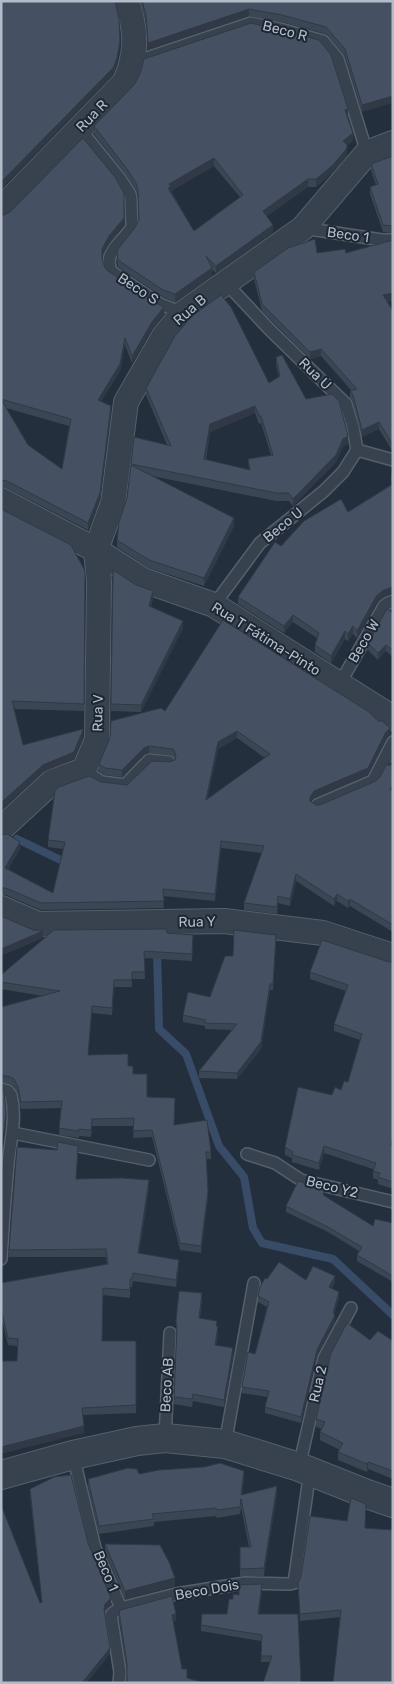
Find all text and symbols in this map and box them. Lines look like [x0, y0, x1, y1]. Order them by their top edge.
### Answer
street label: Beco R [261, 17, 309, 45]
street label: Rua R [73, 96, 111, 136]
street label: Beco 1 [326, 224, 370, 246]
street label: Beco S [114, 270, 162, 309]
street label: Rua B [170, 291, 210, 329]
street label: Rua U [295, 354, 335, 394]
street label: Beco U [260, 504, 306, 546]
street label: Rua T Fátima-Pinto [208, 599, 324, 679]
street label: Beco W [345, 616, 383, 666]
street label: Rua V [89, 694, 107, 732]
street label: Rua Y [178, 913, 216, 931]
street label: Beco Y2 [304, 1172, 360, 1202]
street label: Beco AB [157, 1357, 177, 1413]
street label: Rua 2 [306, 1364, 330, 1404]
street label: Beco 1 [90, 1548, 122, 1594]
street label: Beco Dois [174, 1576, 240, 1604]

